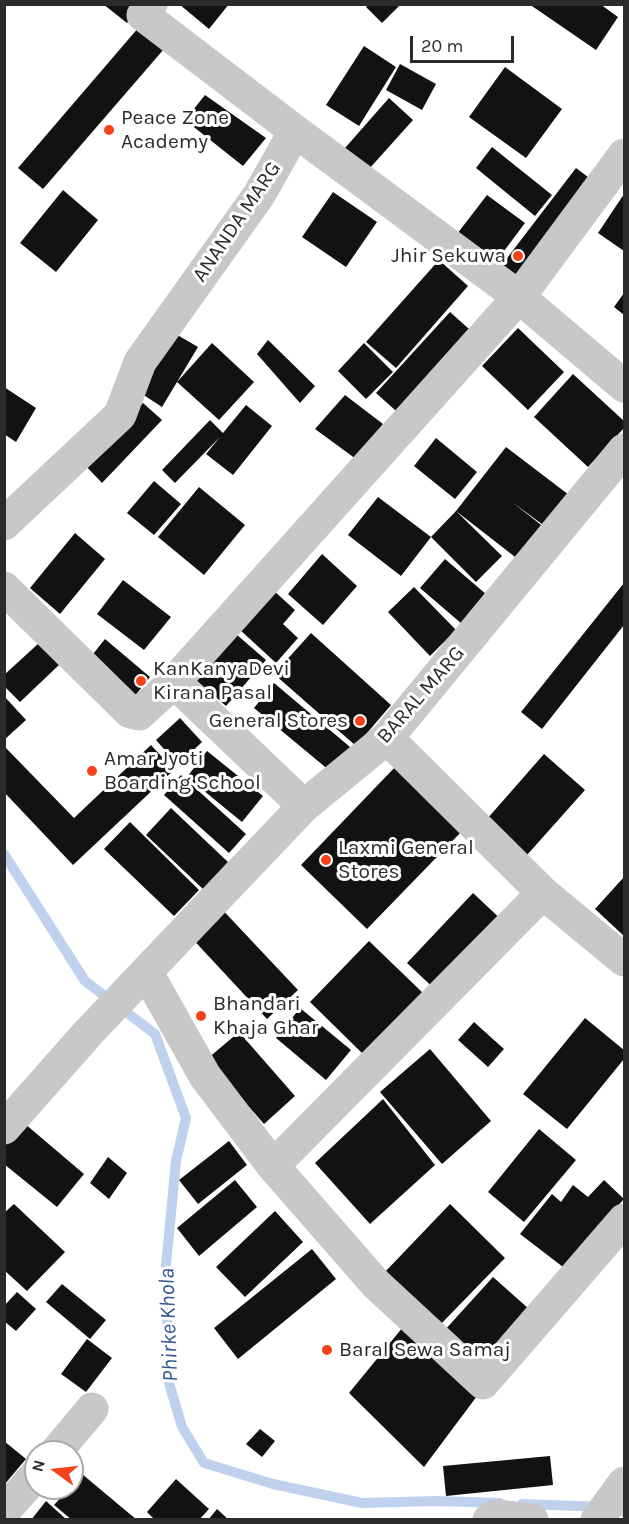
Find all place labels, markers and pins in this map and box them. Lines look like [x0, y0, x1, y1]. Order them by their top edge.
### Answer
place label: Peace Zone Academy [121, 105, 229, 155]
marker: Peace Zone Academy [102, 123, 116, 137]
place label: Jhir Sekuwa [391, 243, 506, 269]
marker: Jhir Sekuwa [511, 249, 525, 263]
place label: KanKanyaDevi Kirana Pasal [153, 656, 290, 706]
marker: KanKanyaDevi Kirana Pasal [134, 674, 148, 688]
place label: General Stores [209, 708, 348, 734]
marker: General Stores [353, 714, 367, 728]
place label: Amar Jyoti Boarding School [104, 746, 261, 796]
marker: Amar Jyoti Boarding School [85, 764, 99, 778]
place label: Laxmi General Stores [338, 835, 474, 885]
marker: Laxmi General Stores [319, 853, 333, 867]
place label: Bhandari Khaja Ghar [213, 991, 318, 1041]
marker: Bhandari Khaja Ghar [194, 1009, 208, 1023]
place label: Baral Sewa Samaj [339, 1337, 511, 1363]
marker: Baral Sewa Samaj [320, 1343, 334, 1357]

